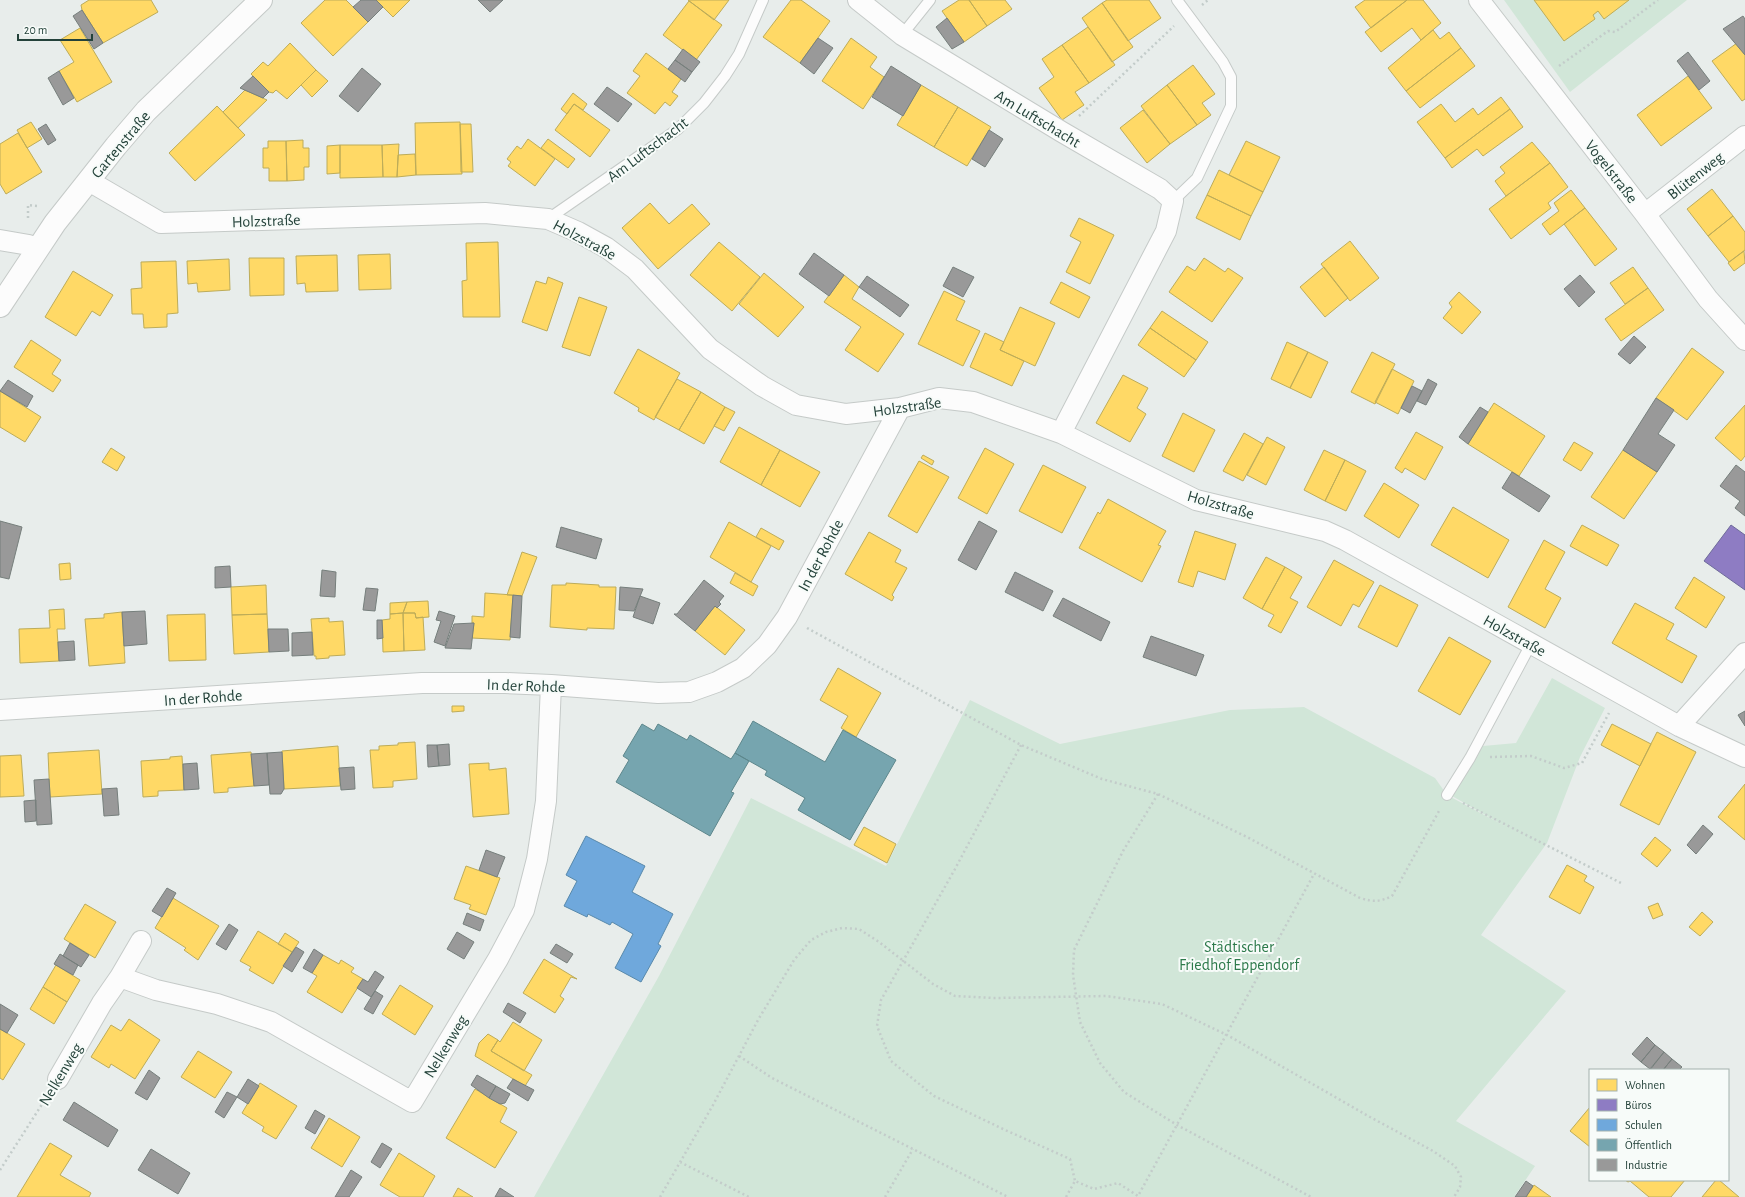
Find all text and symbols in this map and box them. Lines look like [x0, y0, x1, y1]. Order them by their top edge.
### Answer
scale bar [18, 16, 92, 42]
text: 20 m [24, 24, 47, 36]
street label: Am Luftschacht [992, 87, 1083, 151]
street label: Gartenstraße [88, 108, 153, 181]
street label: Am Luftschacht [604, 114, 691, 185]
street label: Vogelstraße [1582, 137, 1641, 206]
street label: Blütenweg [1664, 149, 1727, 203]
street label: Holzstraße [231, 212, 301, 230]
street label: Holzstraße [550, 217, 619, 263]
street label: Holzstraße [872, 394, 942, 420]
street label: Holzstraße [1185, 488, 1256, 522]
street label: In der Rohde [795, 517, 846, 594]
street label: Holzstraße [1481, 612, 1548, 660]
street label: In der Rohde [486, 677, 566, 695]
street label: In der Rohde [163, 687, 243, 709]
park label: Städtischer Friedhof Eppendorf [1179, 939, 1300, 973]
street label: Nelkenweg [421, 1012, 471, 1081]
street label: Nelkenweg [36, 1040, 86, 1109]
legend [1589, 1069, 1729, 1181]
text: Wohnen [1625, 1079, 1665, 1091]
text: Büros [1625, 1099, 1652, 1111]
text: Schulen [1625, 1119, 1662, 1131]
text: Öffentlich [1625, 1138, 1672, 1151]
text: Industrie [1625, 1159, 1667, 1171]

